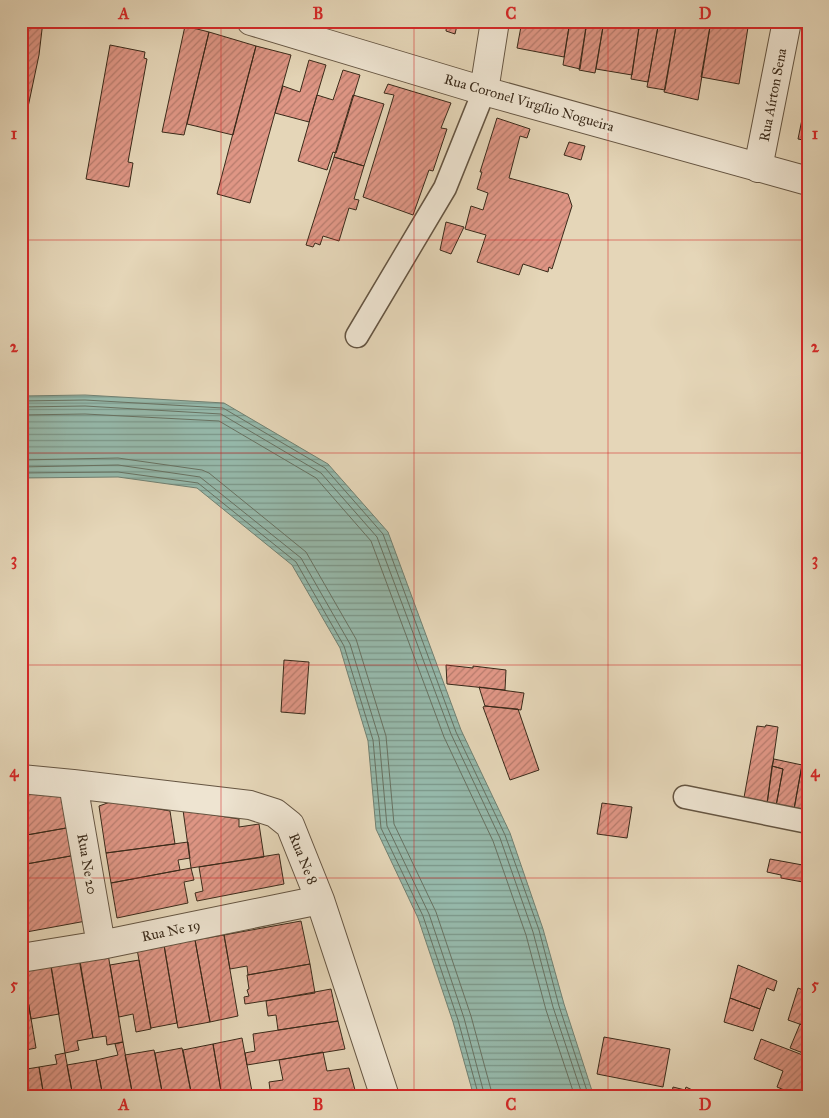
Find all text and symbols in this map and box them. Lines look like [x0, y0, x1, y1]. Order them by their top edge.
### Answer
text: A [118, 4, 130, 23]
text: B [313, 4, 323, 23]
text: C [506, 4, 517, 23]
text: D [699, 4, 712, 23]
street label: Rua Aírton Sena [756, 47, 790, 143]
street label: Rua Coronel Virgílio Nogueira [442, 71, 616, 135]
text: 1 [11, 124, 18, 143]
text: 1 [812, 124, 819, 143]
text: 2 [10, 337, 19, 356]
text: 2 [811, 337, 820, 356]
text: 3 [11, 550, 17, 570]
text: 3 [812, 550, 818, 570]
text: 4 [10, 762, 20, 782]
text: 4 [811, 762, 821, 782]
street label: Rua Ne 8 [285, 831, 321, 887]
street label: Rua Ne 20 [73, 832, 101, 896]
street label: Rua Ne 19 [140, 916, 202, 946]
text: 5 [10, 975, 18, 994]
text: 5 [811, 975, 819, 994]
text: A [118, 1095, 130, 1114]
text: B [313, 1095, 323, 1114]
text: C [506, 1095, 517, 1114]
text: D [699, 1095, 712, 1114]

